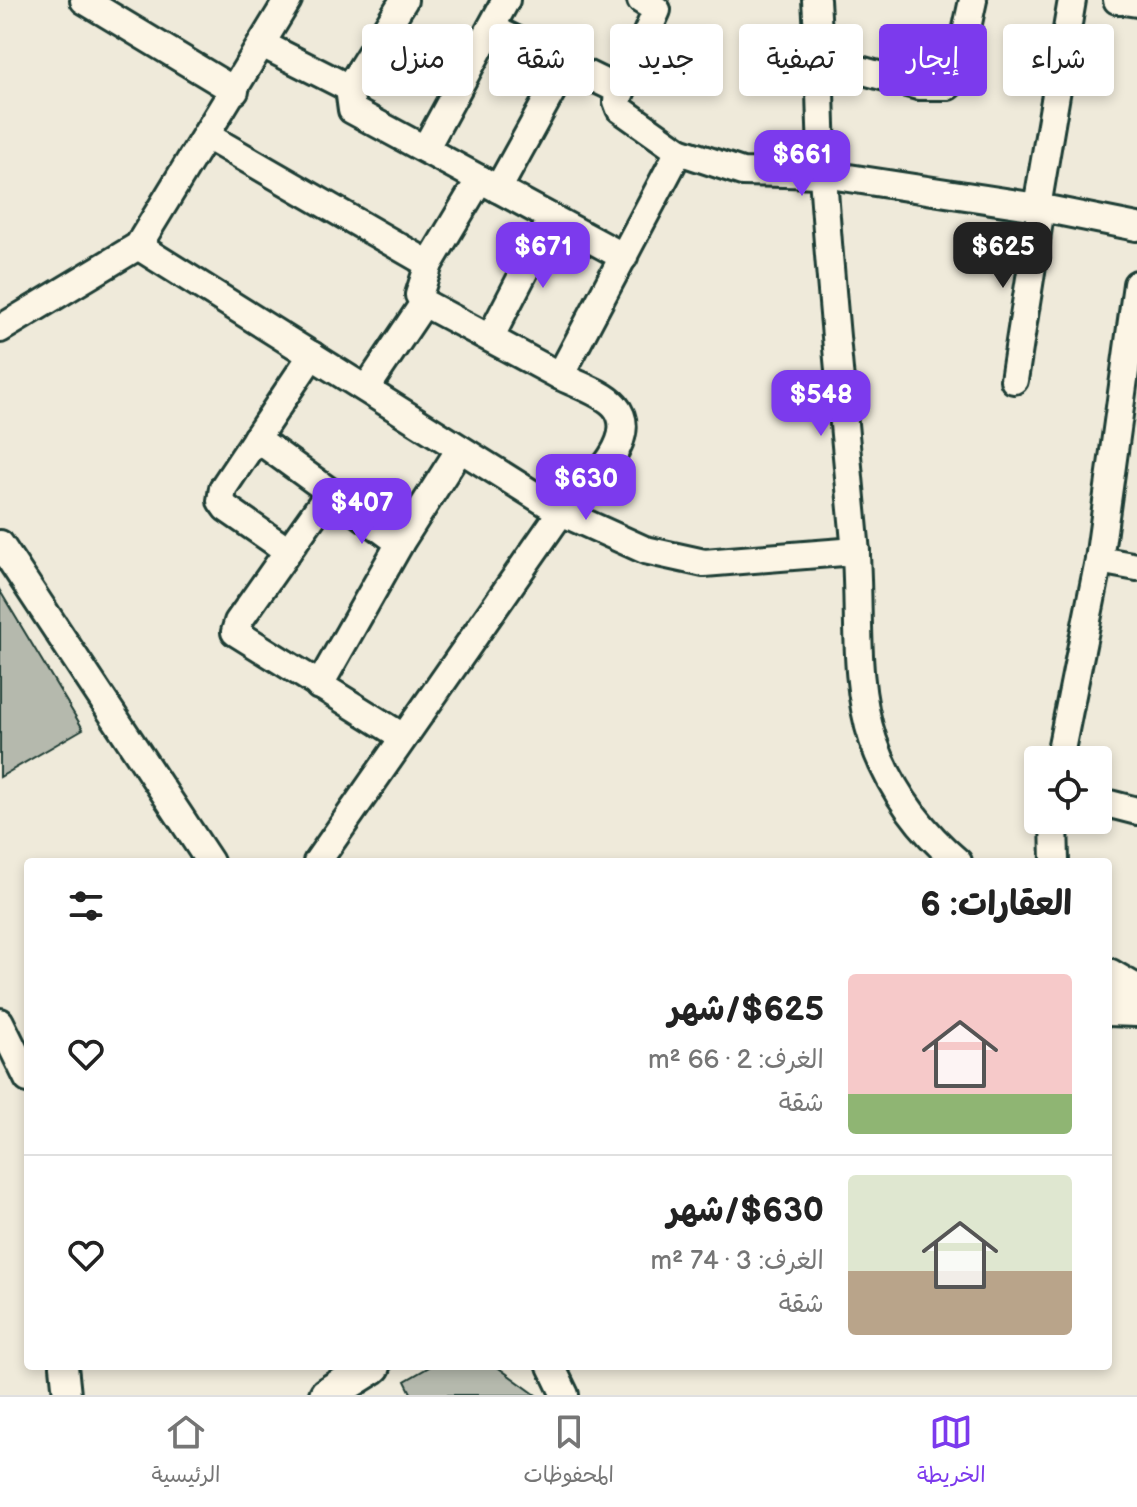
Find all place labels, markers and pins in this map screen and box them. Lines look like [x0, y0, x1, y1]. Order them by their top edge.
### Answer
pin: $661 [755, 130, 849, 198]
pin: $671 [496, 222, 590, 290]
pin: $625 [956, 222, 1050, 290]
pin: $548 [774, 370, 868, 438]
pin: $630 [539, 454, 633, 522]
pin: $407 [315, 478, 409, 546]

